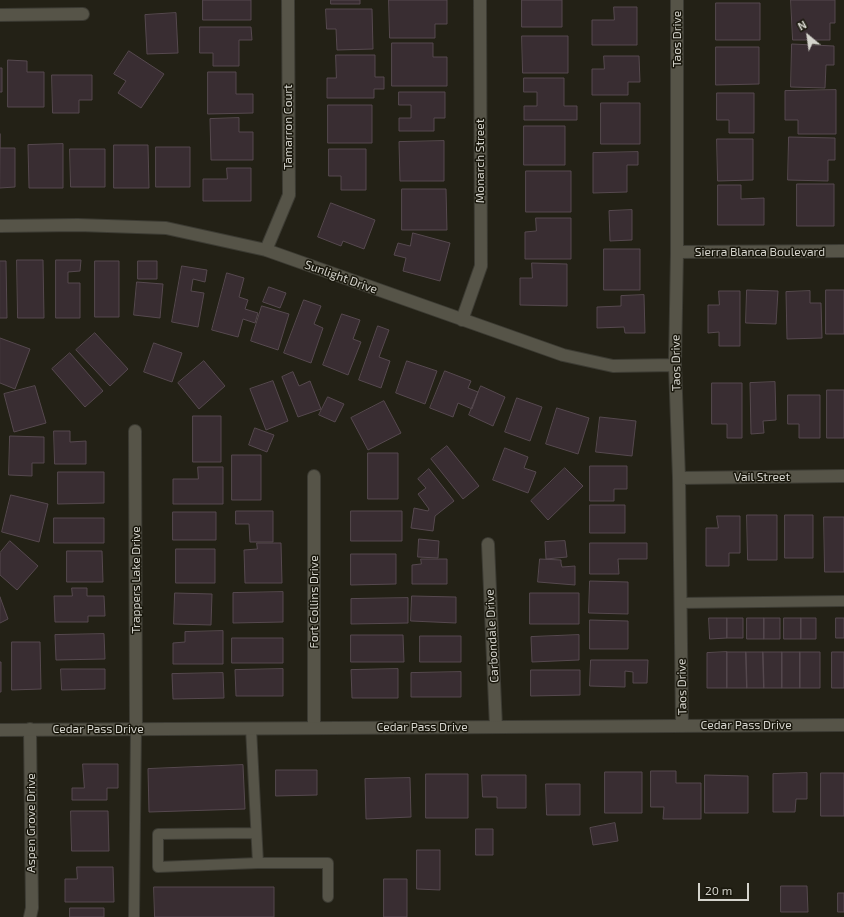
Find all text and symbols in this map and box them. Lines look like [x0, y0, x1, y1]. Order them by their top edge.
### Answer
street label: Taos Drive [670, 11, 684, 67]
north arrow [788, 16, 828, 56]
text: N [795, 17, 809, 33]
street label: Tamarron Court [281, 84, 295, 170]
street label: Monarch Street [473, 119, 487, 203]
street label: Sierra Blanca Boulevard [695, 245, 825, 259]
street label: Sunlight Drive [303, 257, 379, 297]
street label: Taos Drive [668, 335, 684, 391]
street label: Vail Street [734, 470, 790, 484]
street label: Trappers Lake Drive [129, 526, 143, 634]
street label: Fort Collins Drive [307, 555, 321, 649]
street label: Carbondale Drive [482, 589, 502, 683]
street label: Taos Drive [674, 659, 690, 715]
street label: Cedar Pass Drive [700, 718, 792, 732]
street label: Cedar Pass Drive [376, 720, 468, 734]
street label: Cedar Pass Drive [52, 722, 144, 736]
street label: Aspen Grove Drive [24, 773, 38, 873]
scale bar [700, 875, 751, 901]
text: 20 m [705, 883, 732, 897]

